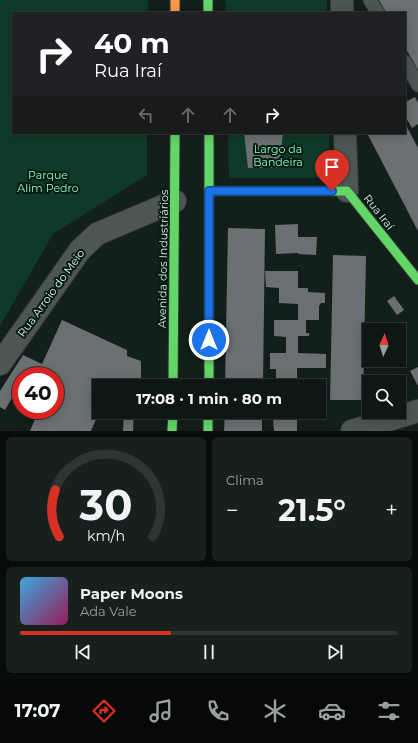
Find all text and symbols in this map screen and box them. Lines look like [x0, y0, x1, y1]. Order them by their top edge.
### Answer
text: 40 m [94, 26, 170, 60]
icon: right [28, 28, 80, 80]
text: Rua Iraí [94, 60, 162, 82]
icon: left [135, 104, 157, 126]
icon: ahead [177, 104, 199, 126]
icon: ahead [219, 104, 241, 126]
icon: right [261, 104, 283, 126]
park label: Largo da Bandeira [253, 142, 303, 169]
pin [315, 150, 349, 191]
icon: arrive [321, 156, 343, 178]
park label: Parque Alim Pedro [17, 168, 79, 195]
street label: Avenida dos Industriários [155, 189, 171, 328]
street label: Rua Iraí [361, 191, 398, 233]
street label: Rua Arroio do Meio [14, 246, 88, 340]
position arrow [188, 319, 230, 361]
north arrow [362, 323, 406, 367]
map controls [362, 323, 406, 419]
speed limit sign: 40 [12, 367, 64, 419]
button: search [362, 375, 406, 419]
text: 17:08 · 1 min · 80 m [136, 389, 282, 408]
text: Clima [226, 472, 264, 488]
text: 30 [79, 480, 132, 530]
text: 21.5° [278, 492, 346, 529]
text: − [226, 497, 239, 524]
text: + [385, 497, 398, 524]
text: km/h [87, 527, 125, 545]
text: Paper Moons [80, 584, 183, 603]
text: Ada Vale [80, 603, 137, 619]
icon: previous [72, 641, 94, 663]
icon: pause [198, 641, 220, 663]
icon: next [324, 641, 346, 663]
icon: directions [90, 697, 118, 725]
icon: music [147, 697, 175, 725]
icon: phone [204, 697, 232, 725]
icon: climate [261, 697, 289, 725]
icon: car [318, 697, 346, 725]
icon: filters [375, 697, 403, 725]
text: 17:07 [15, 700, 60, 722]

